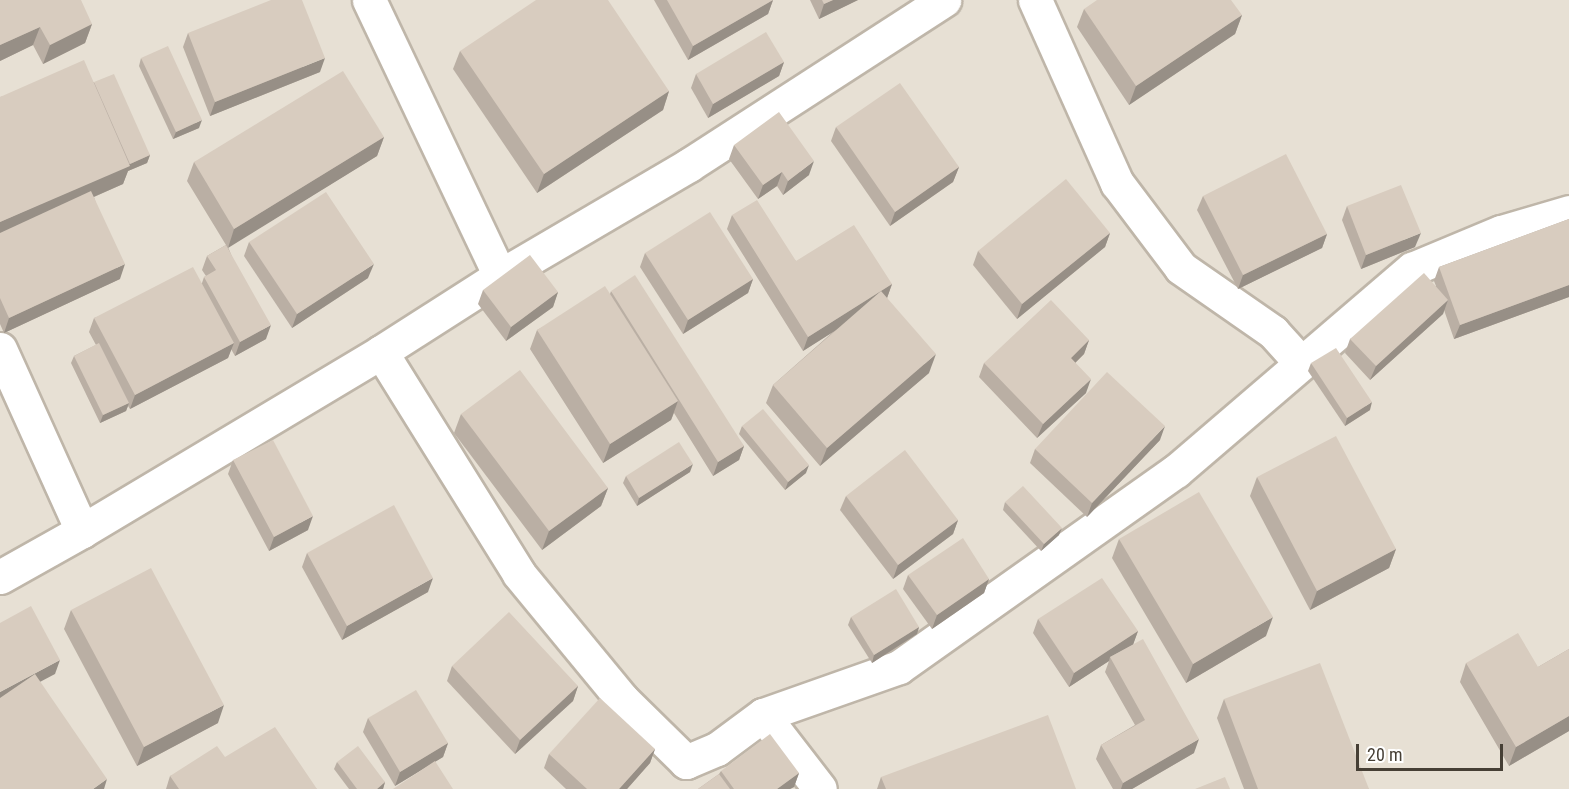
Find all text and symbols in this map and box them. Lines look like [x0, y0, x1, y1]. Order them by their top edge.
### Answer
scale bar [1359, 732, 1506, 770]
text: 20 m [1367, 744, 1402, 765]

